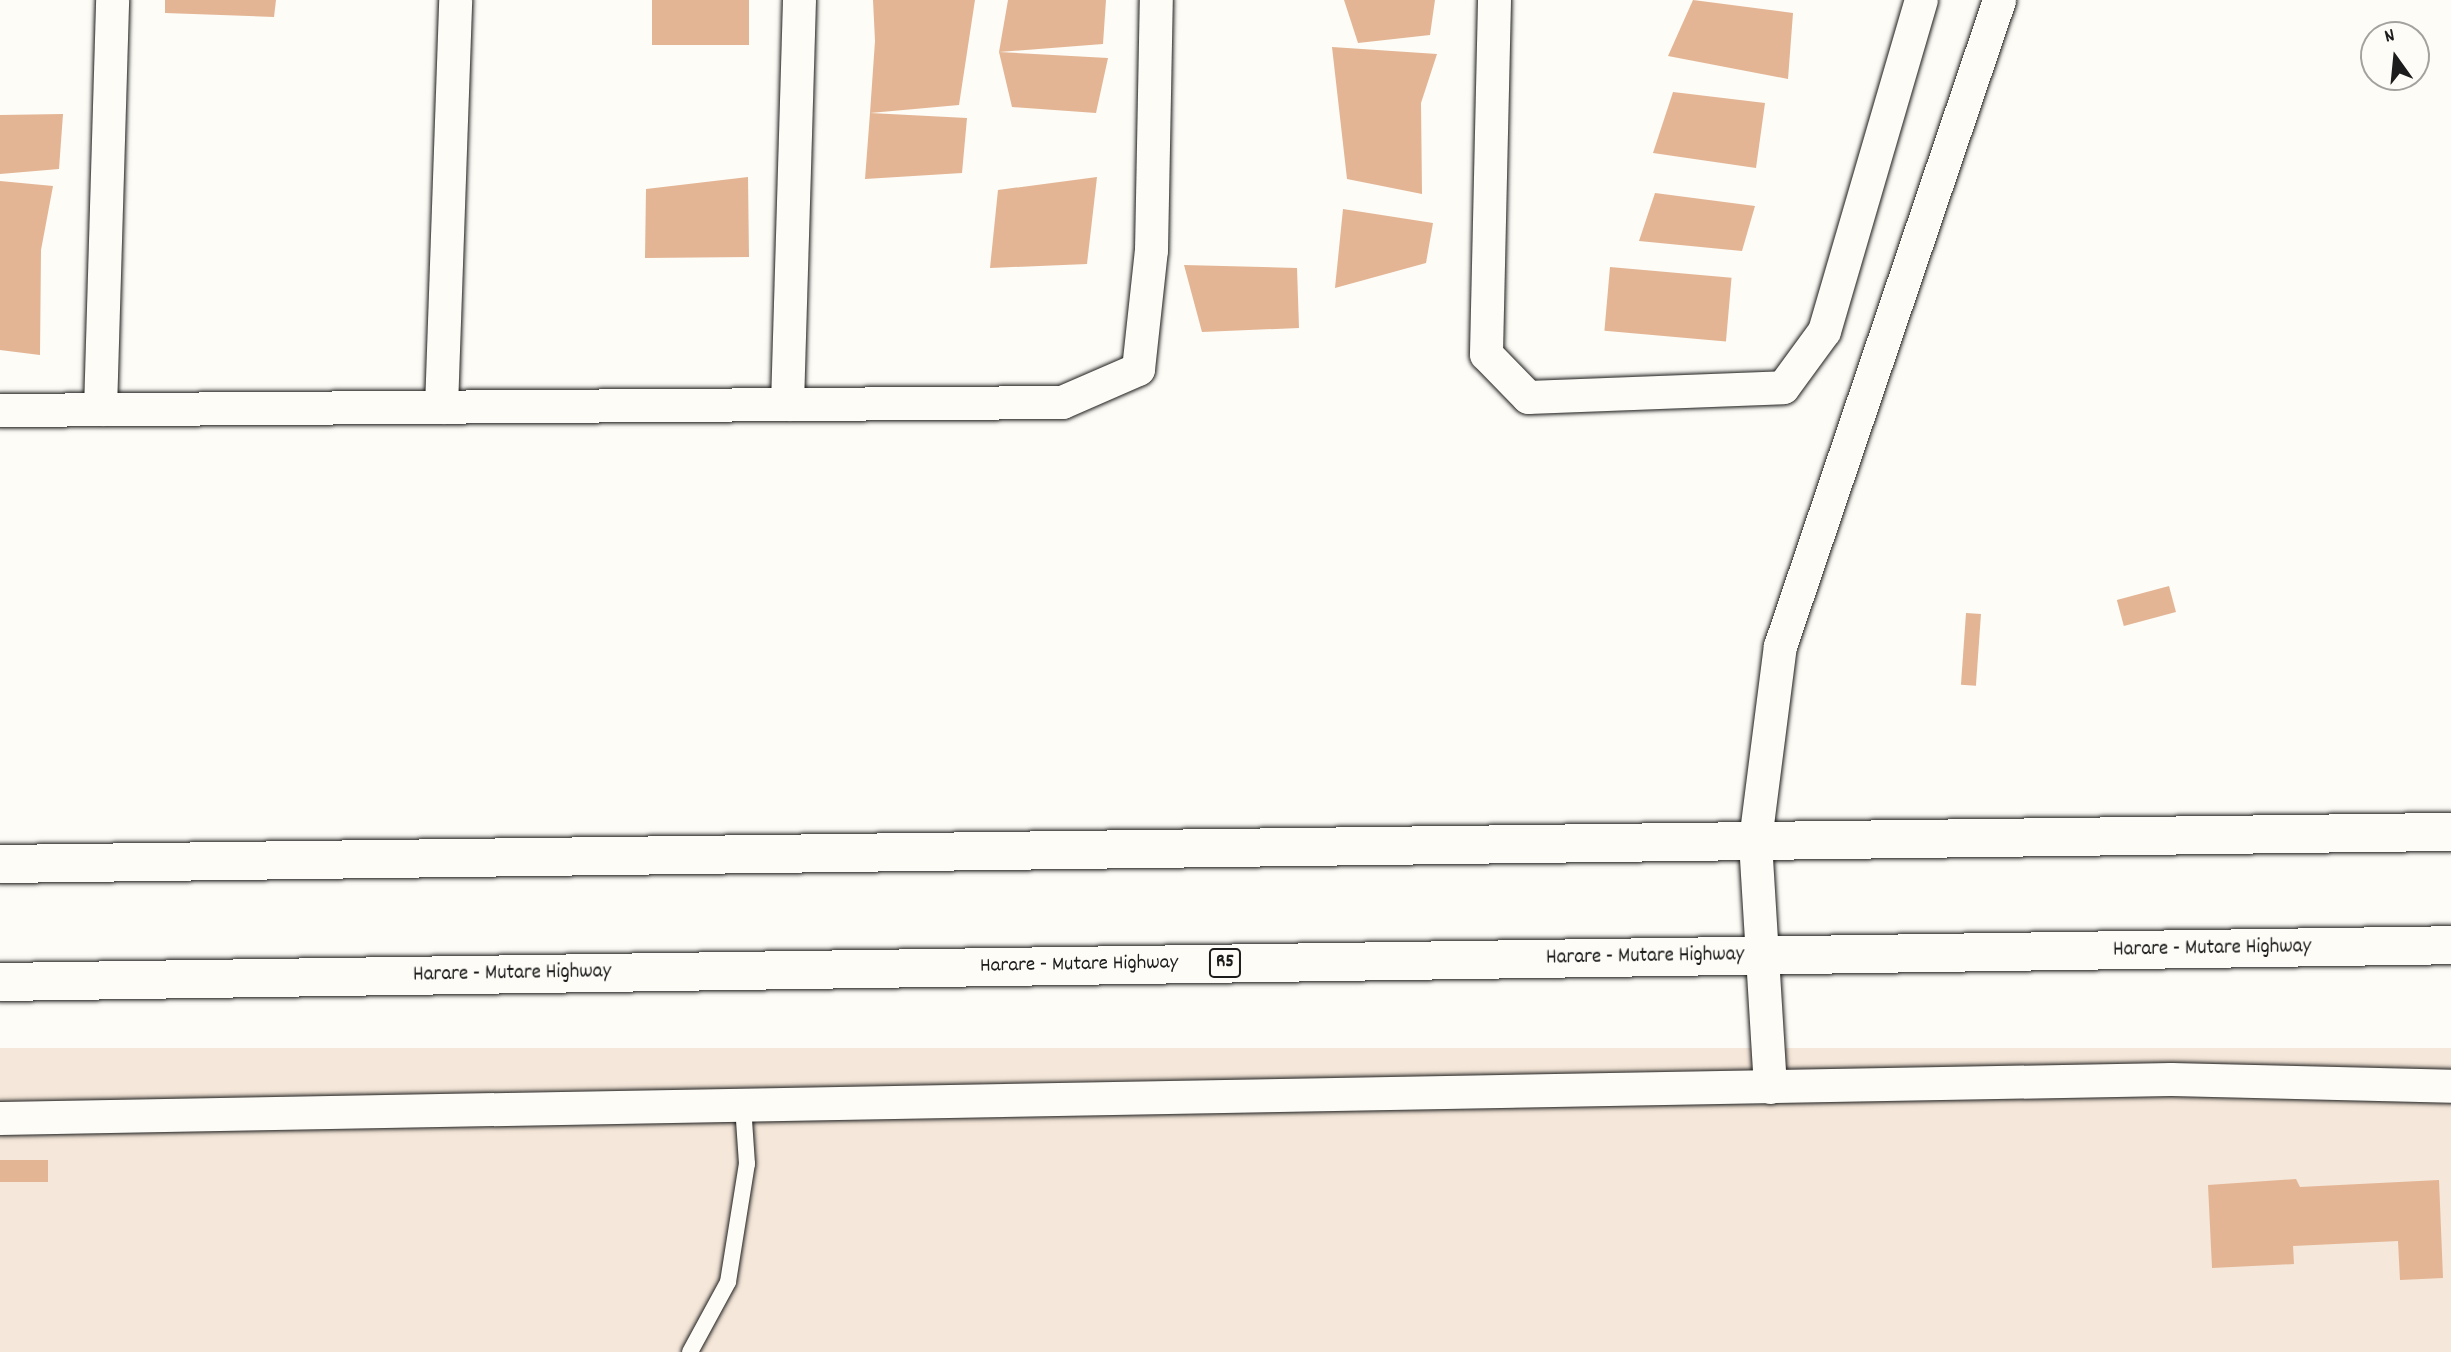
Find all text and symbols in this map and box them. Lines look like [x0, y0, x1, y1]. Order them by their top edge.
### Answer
north arrow [2360, 21, 2430, 91]
text: N [2382, 23, 2398, 51]
street label: Harare - Mutare Highway [2113, 935, 2311, 963]
street label: Harare - Mutare Highway [1546, 943, 1744, 971]
road number: R5 [1208, 948, 1242, 979]
street label: Harare - Mutare Highway [980, 951, 1178, 979]
street label: Harare - Mutare Highway [413, 960, 611, 988]

